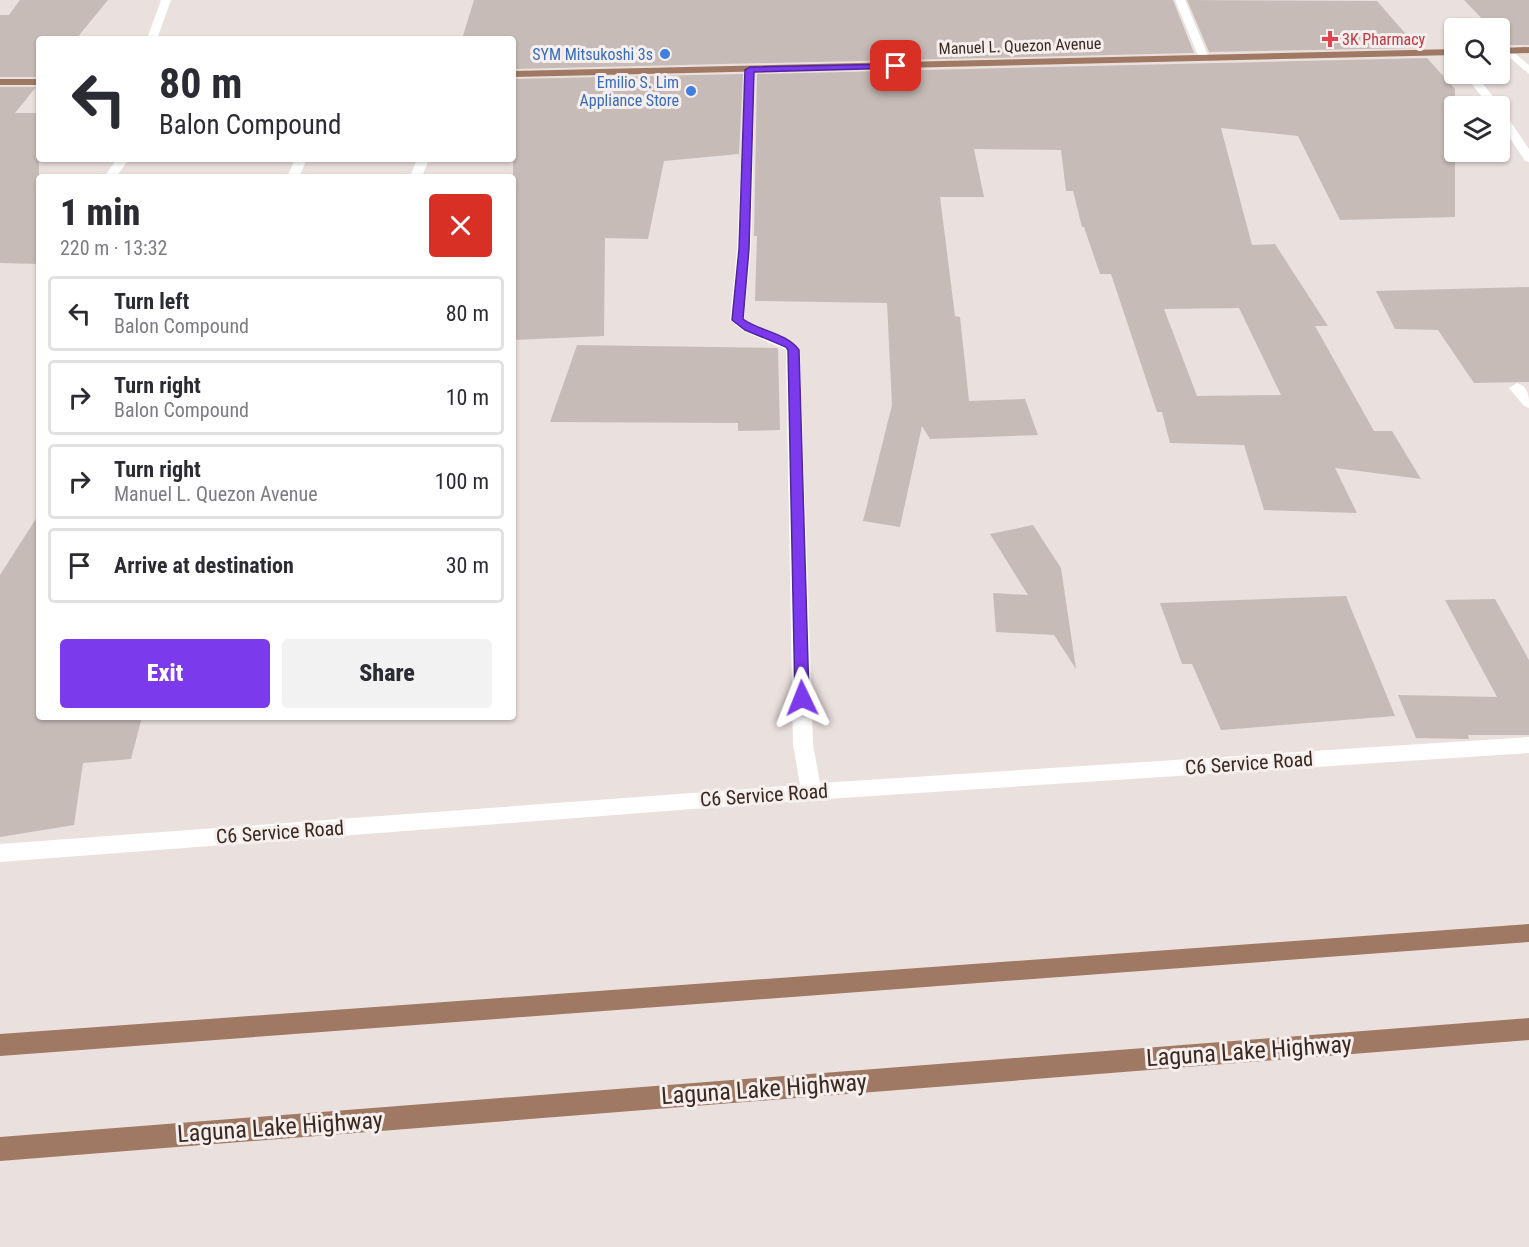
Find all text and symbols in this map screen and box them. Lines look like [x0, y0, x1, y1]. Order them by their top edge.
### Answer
map controls [1444, 18, 1510, 162]
button: search [1444, 18, 1510, 84]
place label: 3K Pharmacy [1342, 30, 1426, 49]
marker: 3K Pharmacy [1323, 32, 1337, 46]
street label: Manuel L. Quezon Avenue [938, 34, 1102, 58]
pin [870, 40, 921, 91]
place label: SYM Mitsukoshi 3s [532, 45, 653, 64]
marker: SYM Mitsukoshi 3s [658, 47, 672, 61]
icon: arrive [879, 49, 912, 82]
text: 80 m [159, 59, 242, 108]
icon: left [60, 60, 138, 138]
place label: Emilio S. Lim Appliance Store [580, 73, 679, 110]
marker: Emilio S. Lim Appliance Store [684, 84, 698, 98]
button: layers [1444, 96, 1510, 162]
text: Balon Compound [159, 109, 341, 141]
text: 1 min [60, 192, 140, 234]
button: close [429, 194, 492, 257]
text: 220 m · 13:32 [60, 236, 167, 260]
text: Turn left [114, 289, 189, 314]
icon: left [63, 297, 96, 330]
text: 80 m [446, 301, 489, 326]
text: Balon Compound [114, 314, 249, 338]
text: Turn right [114, 373, 201, 398]
icon: right [63, 381, 96, 414]
text: 10 m [446, 385, 489, 410]
text: Balon Compound [114, 398, 249, 422]
text: Turn right [114, 457, 201, 482]
icon: right [63, 465, 96, 498]
text: 100 m [435, 469, 489, 494]
text: Manuel L. Quezon Avenue [114, 482, 318, 506]
icon: arrive [63, 549, 96, 582]
text: Arrive at destination [114, 553, 294, 578]
text: 30 m [446, 553, 489, 578]
button: Exit [60, 639, 270, 708]
button: Share [282, 639, 492, 708]
position arrow [770, 666, 834, 730]
street label: C6 Service Road [1184, 747, 1314, 779]
street label: C6 Service Road [699, 779, 829, 811]
street label: C6 Service Road [215, 816, 345, 848]
street label: Laguna Lake Highway [1145, 1030, 1353, 1072]
street label: Laguna Lake Highway [660, 1068, 868, 1110]
street label: Laguna Lake Highway [176, 1106, 384, 1148]

